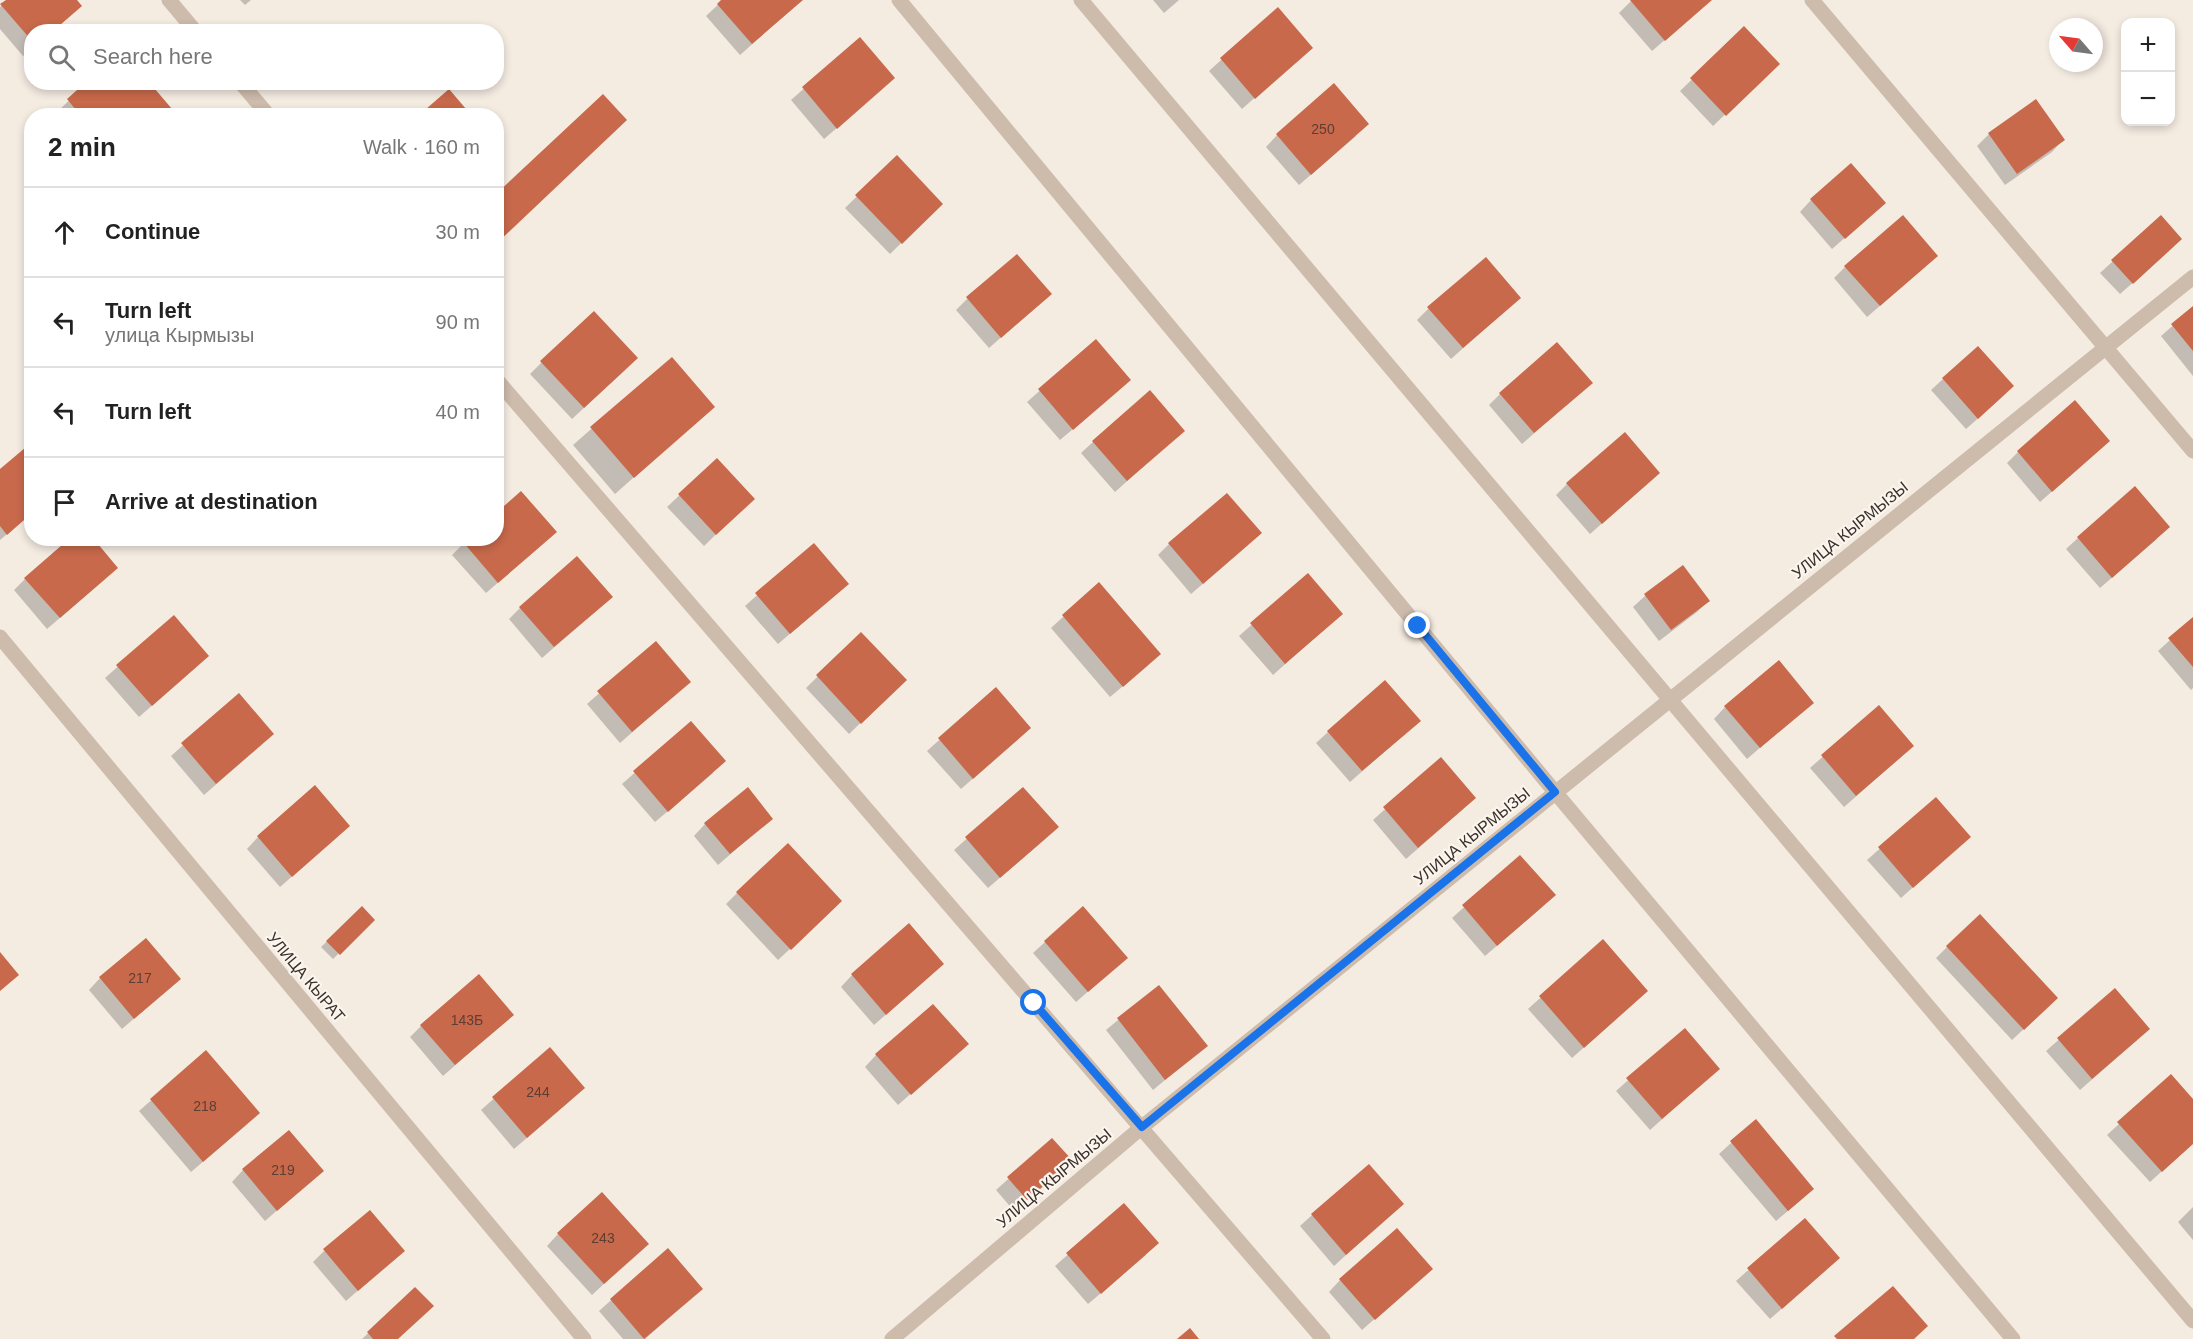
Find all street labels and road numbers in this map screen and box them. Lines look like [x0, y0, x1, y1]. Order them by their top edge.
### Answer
street label: УЛИЦА КЫРМЫЗЫ [1789, 478, 1911, 582]
street label: УЛИЦА КЫРМЫЗЫ [1411, 784, 1533, 888]
street label: УЛИЦА КЫРАТ [264, 929, 348, 1025]
street label: УЛИЦА КЫРМЫЗЫ [993, 1125, 1115, 1231]

